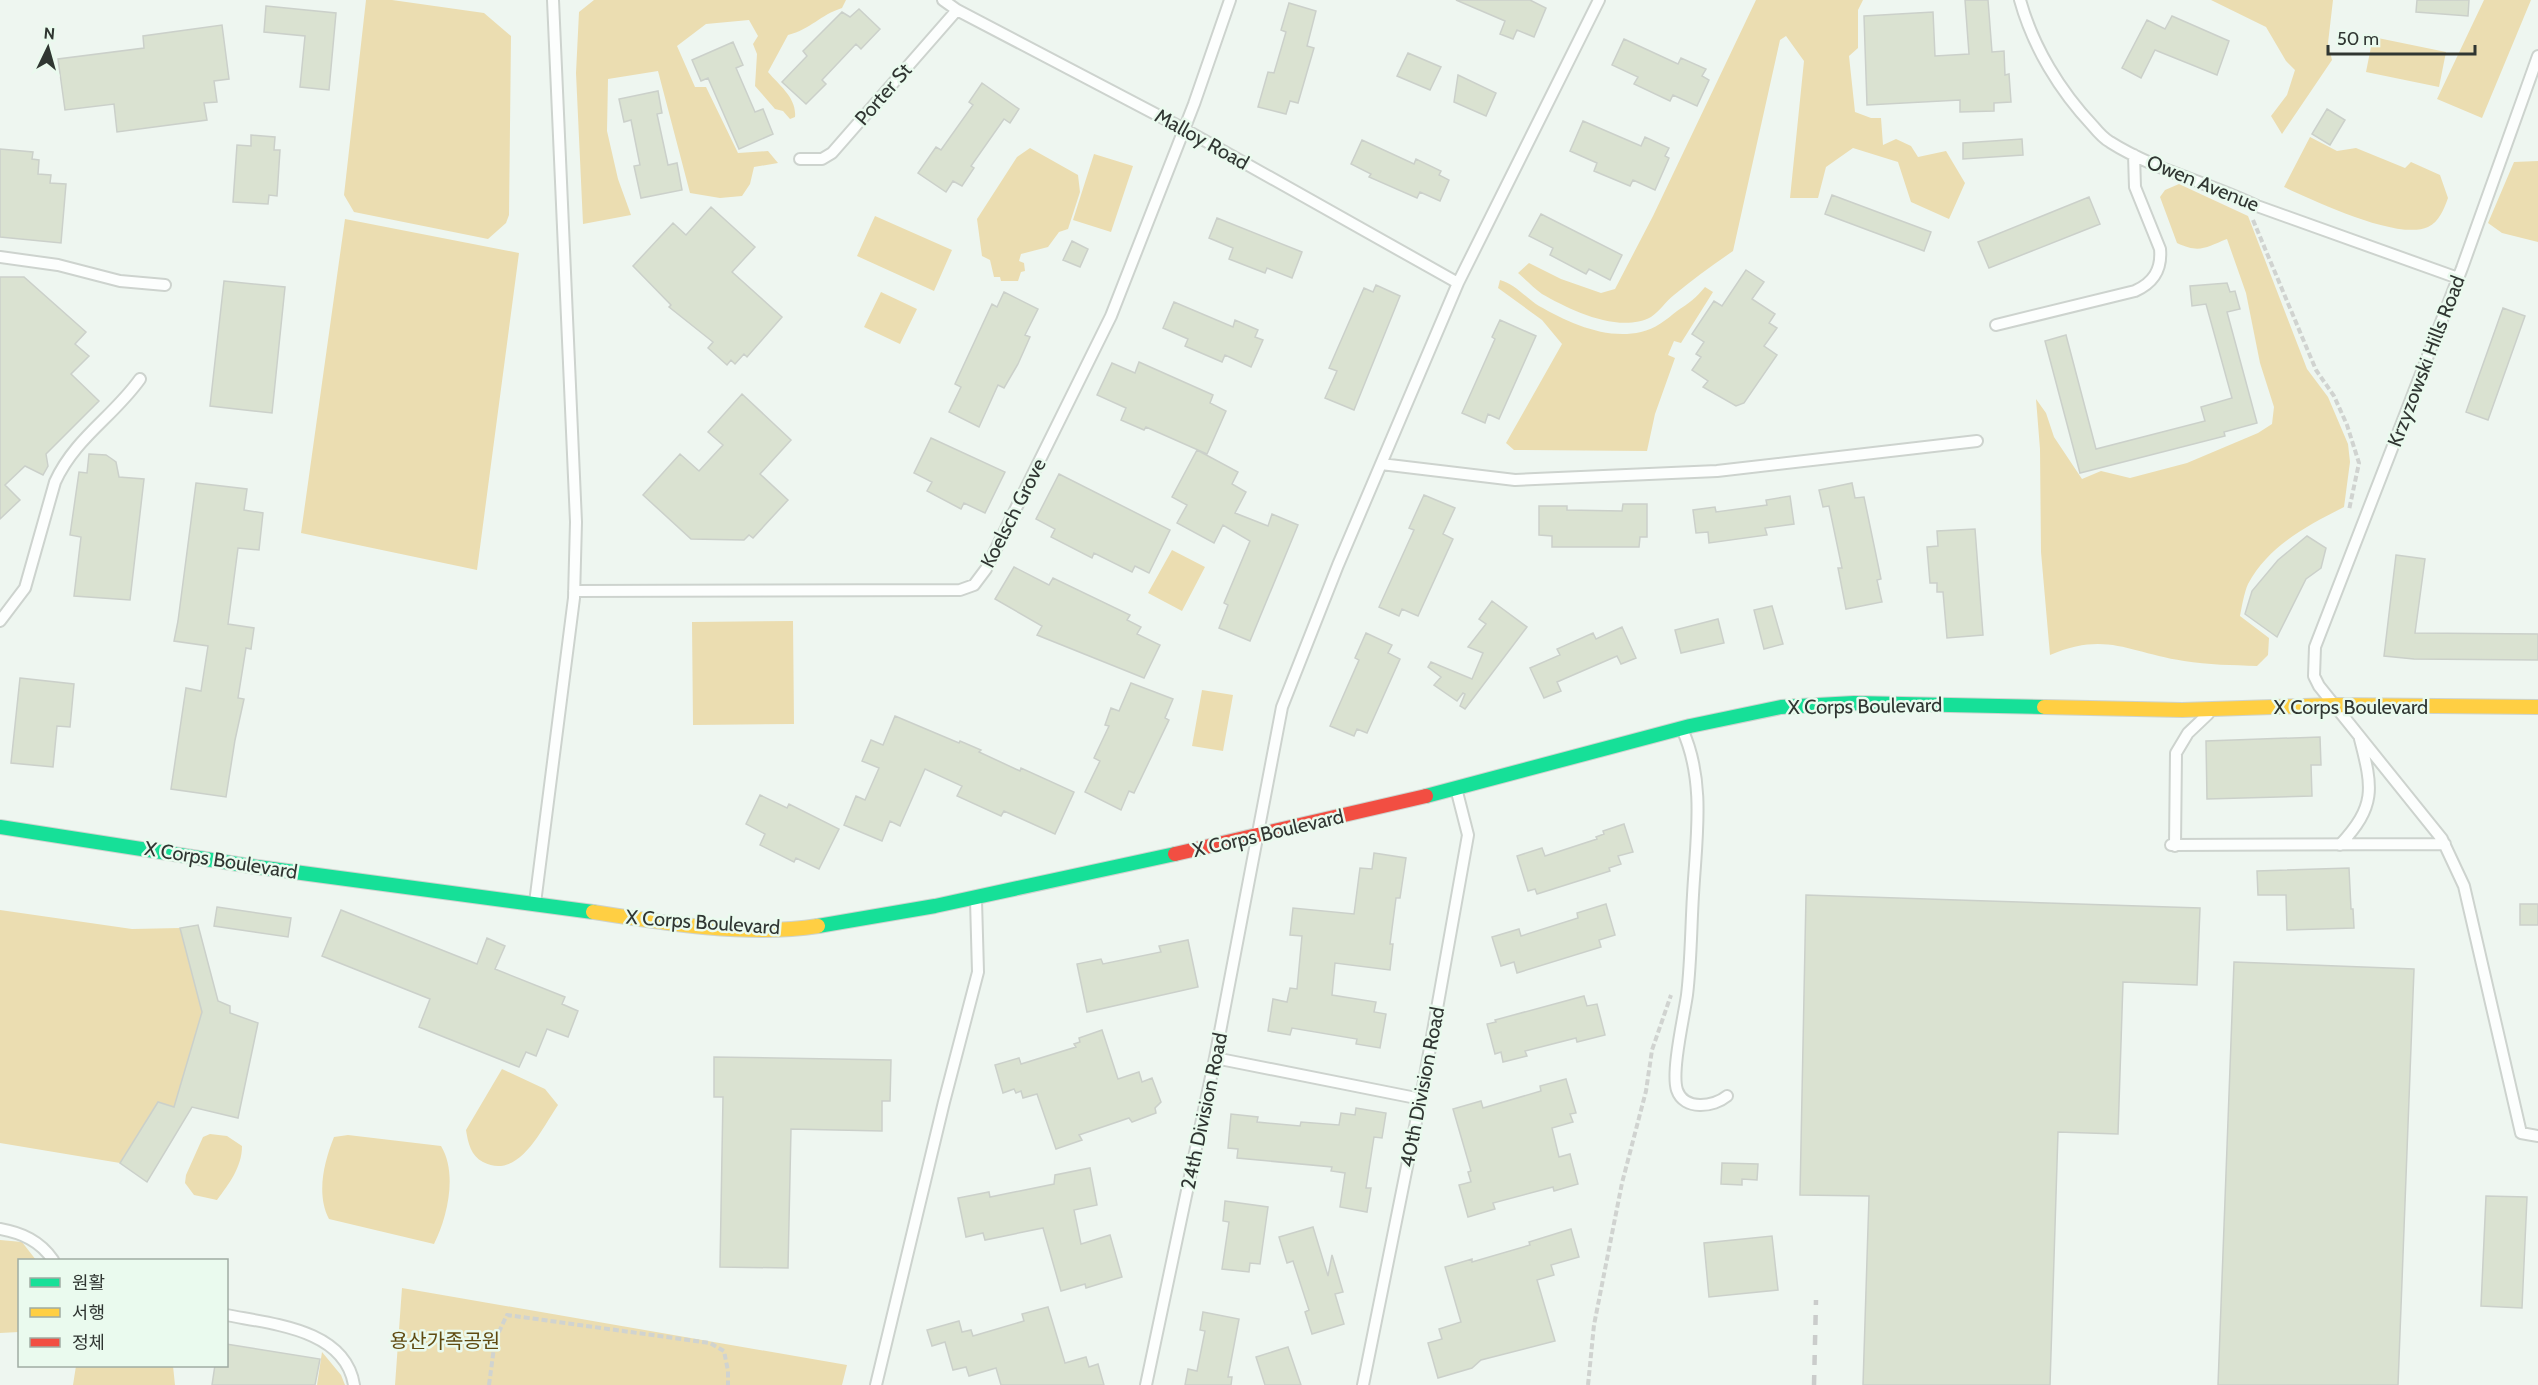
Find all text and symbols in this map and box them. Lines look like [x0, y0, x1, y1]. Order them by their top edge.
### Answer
north arrow [18, 18, 78, 78]
scale bar [2328, 18, 2475, 56]
text: N [43, 24, 56, 44]
text: 50 m [2337, 28, 2379, 50]
street label: Porter St [850, 58, 917, 130]
street label: Malloy Road [1151, 103, 1253, 175]
street label: Owen Avenue [2143, 150, 2263, 216]
street label: Krzyzowski Hills Road [2382, 272, 2470, 450]
street label: Koelsch Grove [975, 454, 1051, 572]
street label: X Corps Boulevard [1788, 693, 1942, 719]
street label: X Corps Boulevard [2274, 695, 2428, 719]
street label: X Corps Boulevard [1190, 804, 1346, 862]
street label: X Corps Boulevard [143, 836, 299, 884]
street label: X Corps Boulevard [625, 905, 781, 939]
street label: 40th Division Road [1395, 1005, 1449, 1169]
street label: 24th Division Road [1176, 1031, 1232, 1191]
legend [18, 1259, 228, 1367]
text: 원활 [72, 1272, 105, 1294]
text: 서행 [72, 1302, 105, 1324]
park label: 용산가족공원 [390, 1329, 500, 1353]
text: 정체 [72, 1332, 105, 1354]

